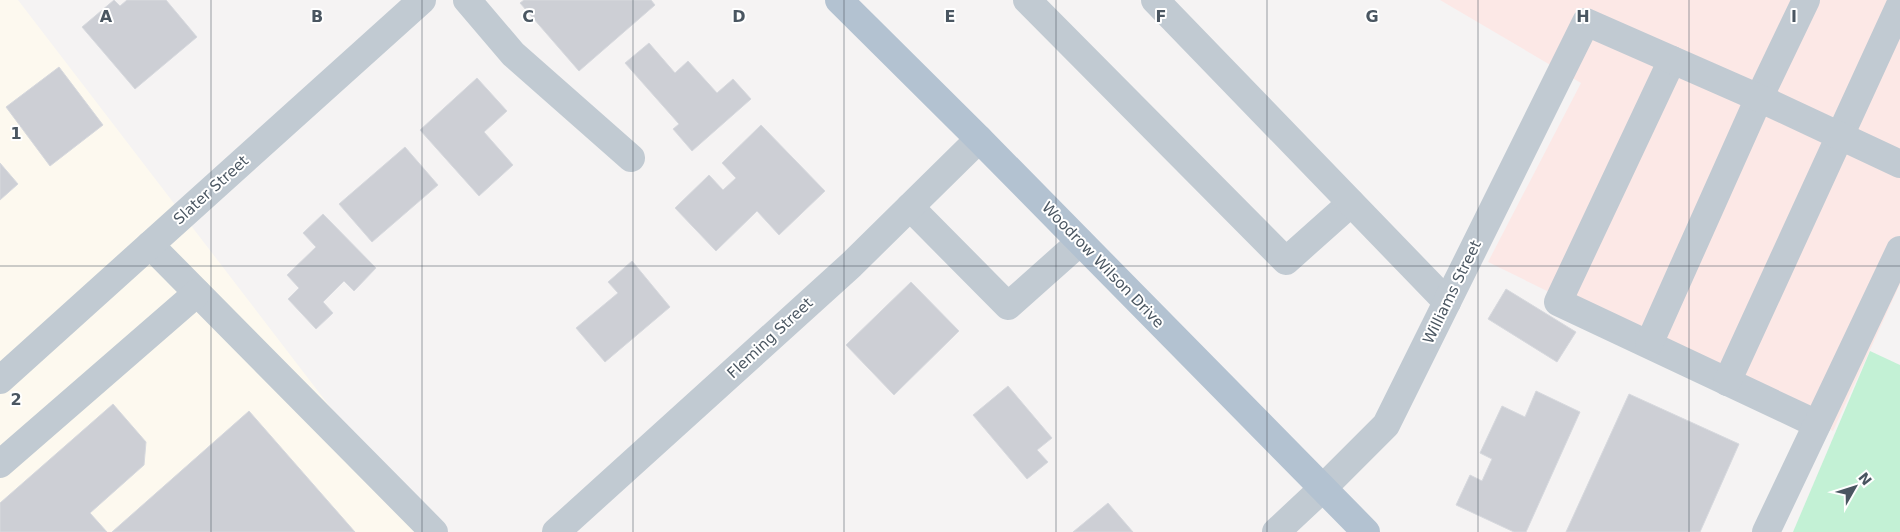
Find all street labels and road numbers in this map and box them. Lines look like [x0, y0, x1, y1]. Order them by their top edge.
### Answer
street label: Slater Street [170, 152, 252, 228]
street label: Woodrow Wilson Drive [1038, 198, 1168, 332]
street label: Williams Street [1419, 237, 1485, 347]
street label: Fleming Street [724, 294, 817, 382]

